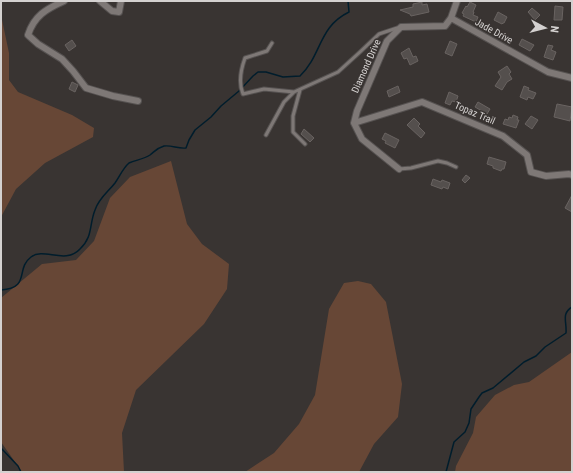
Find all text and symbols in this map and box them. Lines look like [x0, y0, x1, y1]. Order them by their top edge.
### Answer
north arrow [525, 8, 565, 48]
street label: Jade Drive [473, 16, 515, 46]
text: N [548, 25, 561, 34]
street label: Diamond Drive [349, 37, 383, 94]
street label: Topaz Trail [453, 100, 497, 126]

